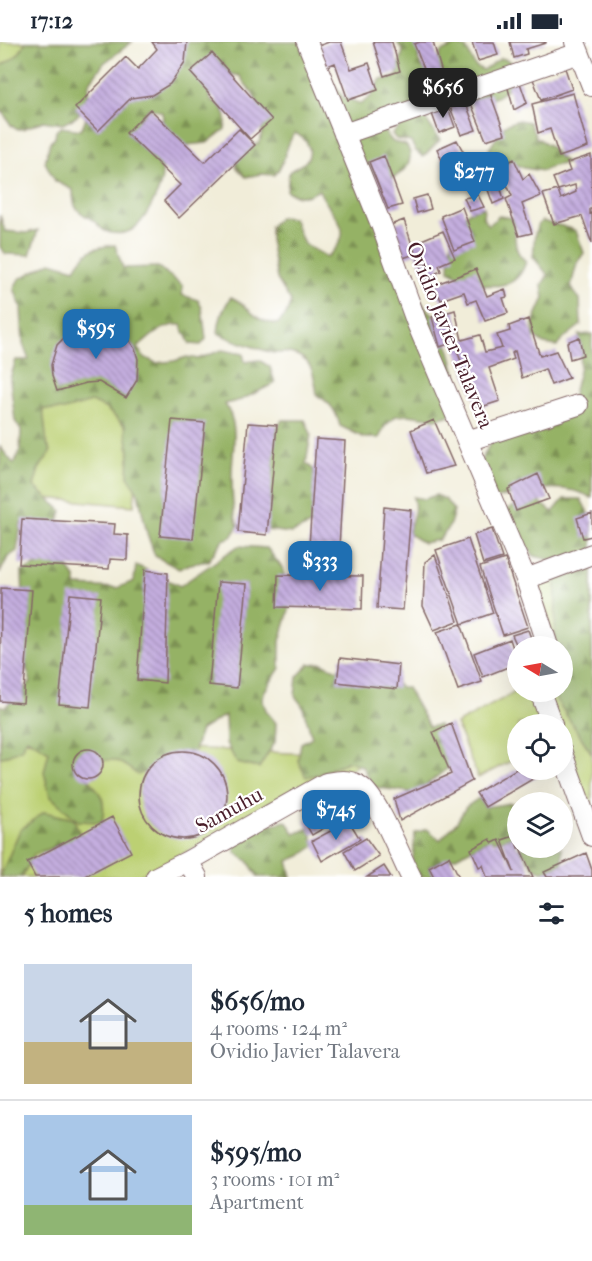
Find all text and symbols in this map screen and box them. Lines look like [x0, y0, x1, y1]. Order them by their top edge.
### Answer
text: 17:12 [30, 8, 73, 34]
pin: $656 [407, 68, 479, 119]
text: $656 [422, 76, 464, 99]
pin: $277 [438, 152, 510, 203]
text: $277 [454, 160, 494, 183]
street label: Ovidio Javier Talavera [402, 238, 499, 432]
pin: $595 [60, 309, 132, 360]
text: $595 [77, 317, 115, 340]
pin: $333 [284, 541, 356, 592]
text: $333 [302, 549, 338, 572]
north arrow [507, 636, 573, 702]
map controls [507, 636, 573, 858]
button: locate [507, 714, 573, 780]
street label: Samuhu [191, 782, 267, 838]
pin: $745 [300, 790, 372, 841]
button: layers [507, 792, 573, 858]
text: $745 [316, 798, 356, 821]
icon: filters [535, 897, 568, 930]
text: 5 homes [24, 898, 112, 929]
text: $656/mo [210, 986, 305, 1017]
icon: home [72, 988, 144, 1060]
text: 4 rooms · 124 m² [210, 1017, 347, 1040]
text: Ovidio Javier Talavera [210, 1040, 400, 1063]
text: $595/mo [210, 1137, 301, 1168]
icon: home [72, 1139, 144, 1211]
text: 3 rooms · 101 m² [210, 1168, 339, 1191]
text: Apartment [210, 1191, 304, 1214]

